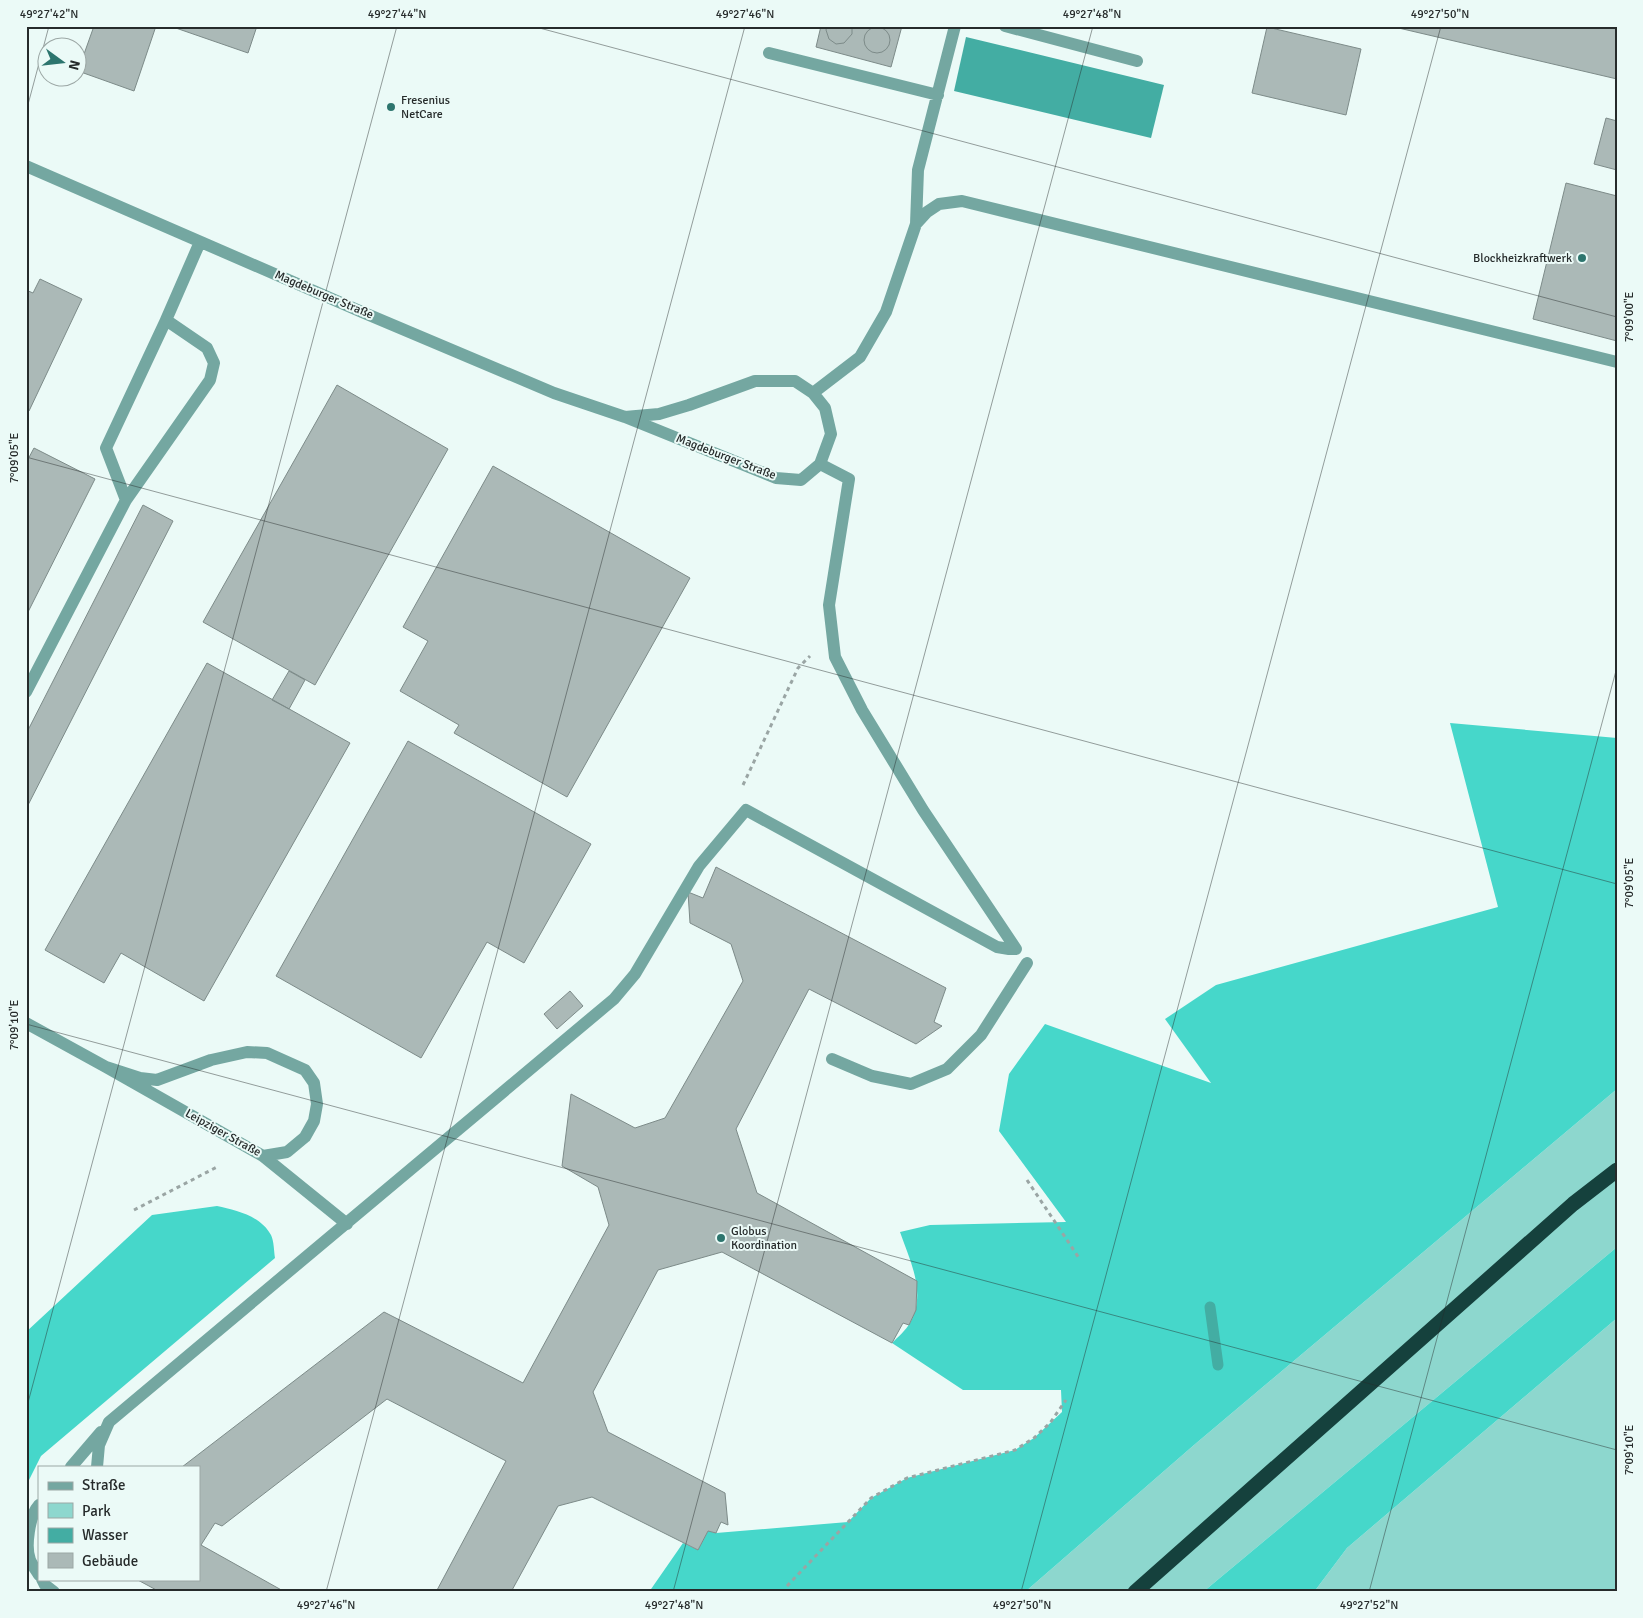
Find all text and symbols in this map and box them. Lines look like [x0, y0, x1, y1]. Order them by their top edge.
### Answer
text: 49°27'42"N [20, 7, 78, 22]
text: 49°27'44"N [368, 7, 426, 22]
text: 49°27'46"N [716, 7, 774, 22]
text: 49°27'48"N [1063, 7, 1121, 22]
text: 49°27'50"N [1411, 7, 1469, 22]
north arrow [38, 38, 88, 88]
text: N [65, 58, 84, 72]
place label: Fresenius NetCare [401, 93, 450, 122]
marker: Fresenius NetCare [385, 101, 397, 113]
place label: Blockheizkraftwerk [1473, 251, 1572, 266]
marker: Blockheizkraftwerk [1576, 252, 1588, 264]
street label: Magdeburger Straße [272, 267, 376, 323]
text: 7°09'00"E [1622, 291, 1637, 342]
street label: Magdeburger Straße [674, 431, 778, 483]
text: 7°09'05"E [7, 432, 22, 483]
text: 7°09'05"E [1622, 857, 1637, 908]
text: 7°09'10"E [7, 999, 22, 1050]
street label: Leipziger Straße [182, 1106, 264, 1160]
place label: Globus Koordination [731, 1224, 797, 1253]
marker: Globus Koordination [715, 1232, 727, 1244]
text: 7°09'10"E [1622, 1424, 1637, 1475]
legend [38, 1466, 200, 1580]
text: Straße [82, 1476, 126, 1494]
text: Park [82, 1502, 111, 1520]
text: Wasser [82, 1526, 128, 1544]
text: Gebäude [82, 1552, 138, 1570]
text: 49°27'46"N [297, 1598, 355, 1613]
text: 49°27'48"N [645, 1598, 703, 1613]
text: 49°27'50"N [993, 1598, 1051, 1613]
text: 49°27'52"N [1340, 1598, 1398, 1613]

